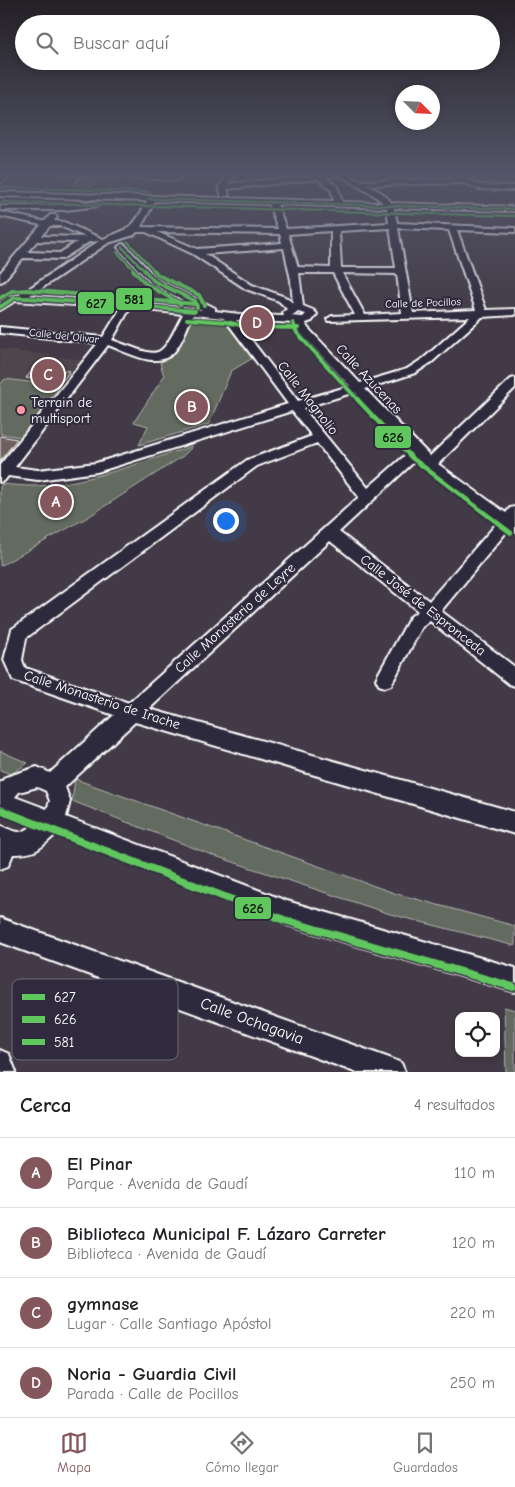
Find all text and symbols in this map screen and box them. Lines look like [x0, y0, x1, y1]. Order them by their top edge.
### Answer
search box [15, 15, 500, 70]
icon: search [33, 29, 61, 57]
text: Buscar aquí [73, 32, 169, 54]
north arrow [395, 85, 440, 130]
line badge: 581 [115, 287, 153, 311]
line badge: 627 [77, 291, 115, 315]
text: 581 [124, 291, 144, 308]
text: 627 [86, 295, 107, 312]
street label: Calle de Pocillos [385, 295, 462, 311]
pin: D [241, 304, 273, 342]
street label: Calle del Olivar [28, 326, 100, 346]
street label: Calle Azucenas [332, 340, 406, 418]
pin: C [32, 356, 64, 394]
street label: Calle Magnolio [274, 358, 342, 438]
pin: B [176, 388, 208, 426]
place label: Terrain de multisport [31, 394, 92, 427]
marker: Terrain de multisport [15, 404, 27, 416]
line badge: 626 [374, 425, 412, 449]
text: 626 [382, 429, 404, 446]
pin: A [40, 483, 72, 521]
your location [213, 508, 239, 534]
street label: Calle José de Espronceda [357, 551, 489, 659]
street label: Calle Monasterio de Leyre [171, 559, 299, 677]
street label: Calle Monasterio de Irache [22, 667, 182, 733]
line badge: 626 [234, 896, 272, 920]
text: 626 [242, 900, 264, 917]
legend [12, 979, 178, 1060]
text: 627 [54, 989, 76, 1006]
street label: Calle Ochagavia [198, 994, 306, 1048]
text: 626 [54, 1011, 77, 1028]
map controls [455, 1012, 500, 1057]
button: locate [455, 1012, 500, 1057]
text: 581 [54, 1034, 74, 1051]
text: Cerca [20, 1093, 71, 1117]
text: 4 resultados [414, 1096, 495, 1114]
text: El Pinar [67, 1153, 132, 1175]
text: A [32, 1164, 40, 1182]
text: 110 m [454, 1164, 495, 1182]
text: Parque · Avenida de Gaudí [67, 1175, 248, 1193]
text: Biblioteca Municipal F. Lázaro Carreter [67, 1223, 386, 1245]
text: B [31, 1234, 41, 1252]
text: 120 m [452, 1234, 495, 1252]
text: Biblioteca · Avenida de Gaudí [67, 1245, 266, 1263]
text: gymnase [67, 1293, 139, 1315]
text: C [31, 1304, 41, 1322]
text: 220 m [450, 1304, 495, 1322]
text: Lugar · Calle Santiago Apóstol [67, 1315, 272, 1333]
text: Noria - Guardia Civil [67, 1363, 237, 1385]
text: D [31, 1374, 41, 1392]
text: 250 m [450, 1374, 495, 1392]
text: Parada · Calle de Pocillos [67, 1385, 239, 1403]
tab: Mapa [57, 1429, 91, 1476]
tab: Cómo llegar [205, 1429, 278, 1476]
tab: Guardados [393, 1429, 458, 1476]

